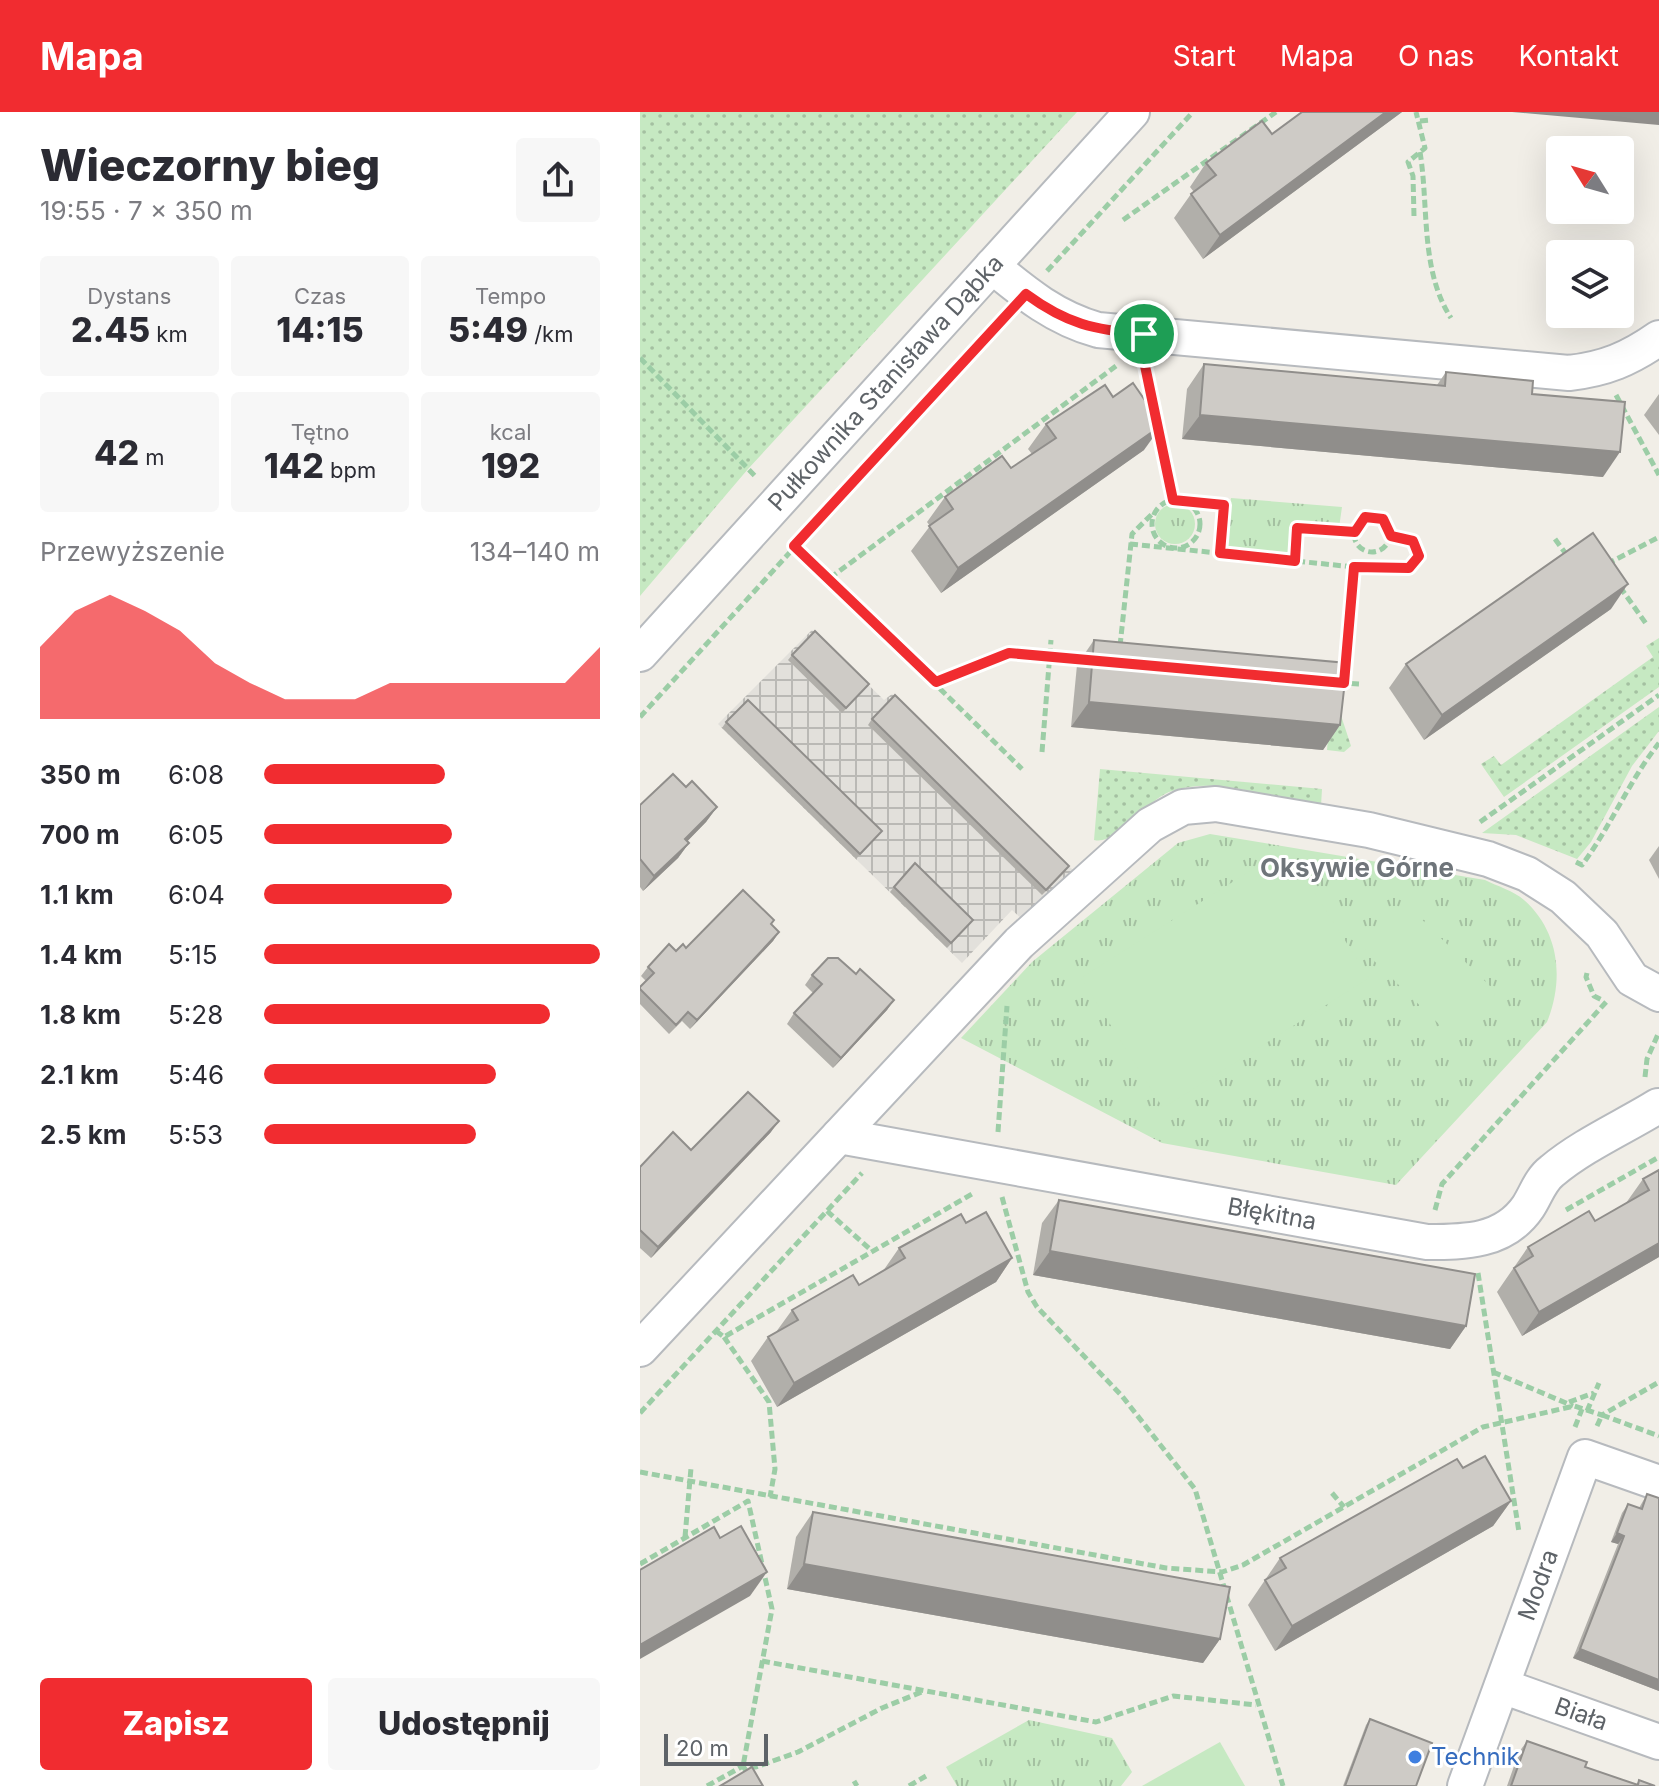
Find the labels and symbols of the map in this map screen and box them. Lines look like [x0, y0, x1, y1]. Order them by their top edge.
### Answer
north arrow [1546, 136, 1634, 224]
street label: Pułkownika Stanisława Dąbka [762, 249, 1009, 517]
pin [1110, 300, 1178, 368]
district label: Oksywie Górne [1260, 852, 1454, 883]
street label: Błękitna [1225, 1191, 1319, 1236]
street label: Modra [1512, 1545, 1564, 1624]
street label: Biała [1551, 1691, 1612, 1737]
scale bar [664, 1730, 768, 1766]
place label: Technik [1431, 1742, 1520, 1771]
marker: Technik [1406, 1748, 1424, 1766]

